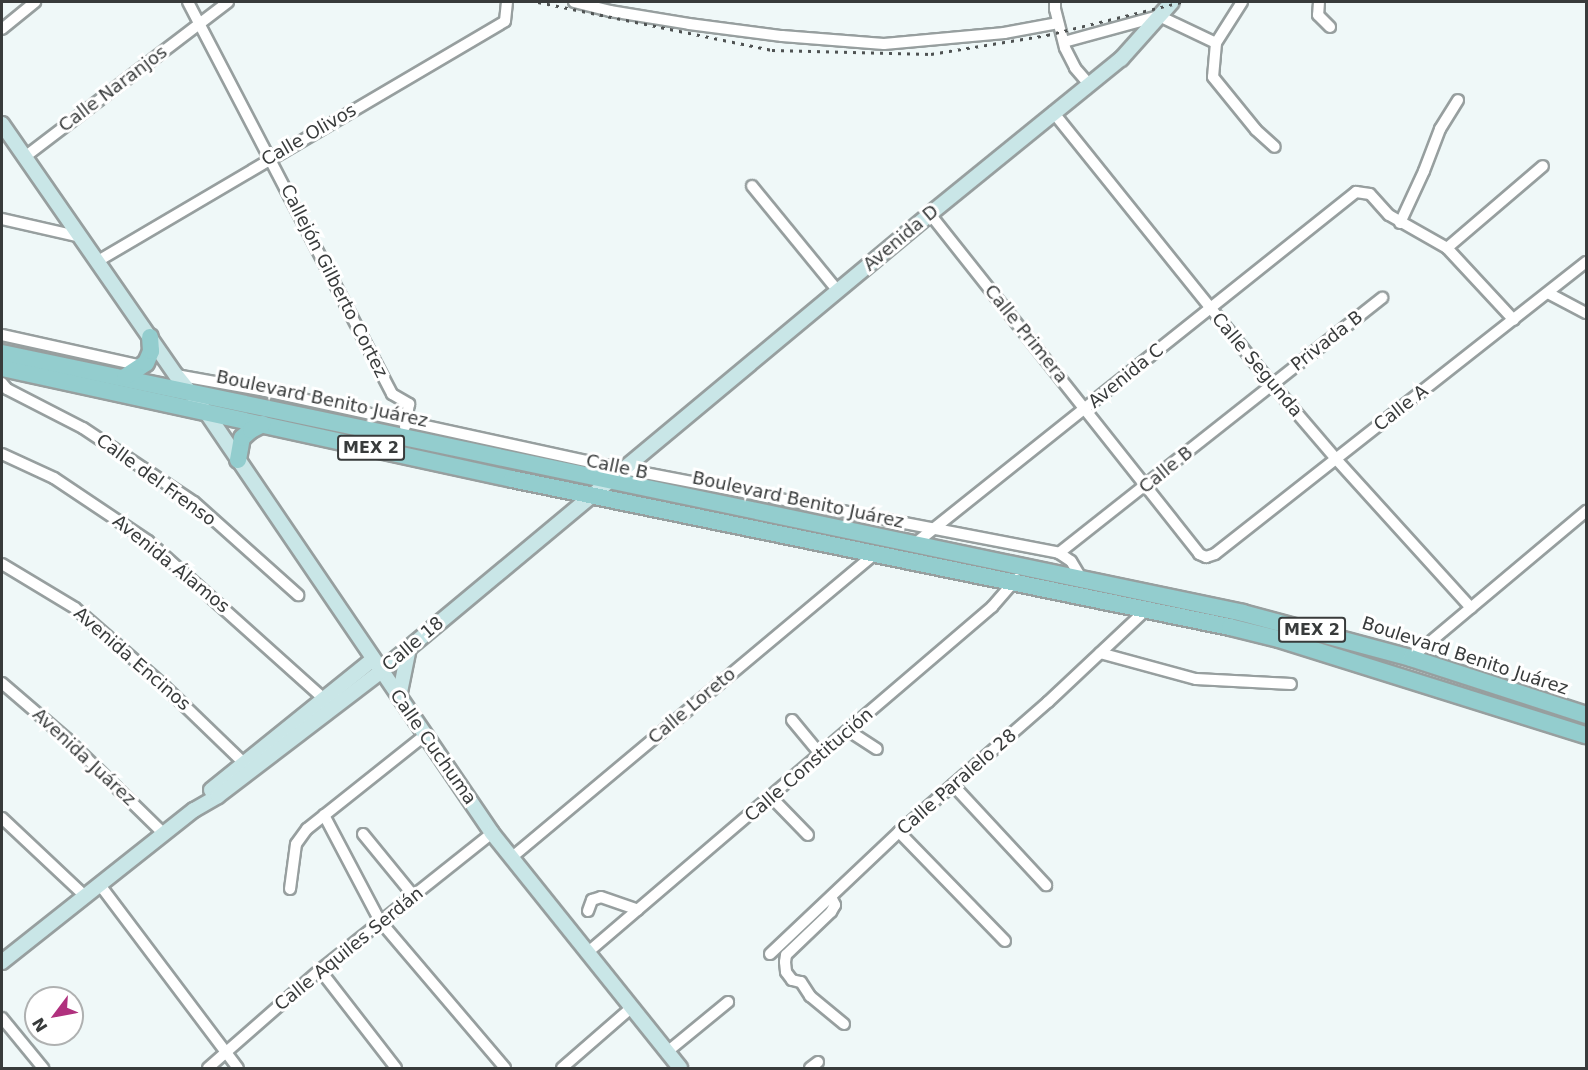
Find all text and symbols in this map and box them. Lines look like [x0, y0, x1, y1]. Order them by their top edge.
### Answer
street label: Calle Naranjos [55, 41, 171, 137]
street label: Calle Olivos [258, 99, 360, 171]
street label: Callejón Gilberto Cortez [276, 181, 392, 381]
street label: Avenida D [859, 200, 943, 276]
street label: Calle Primera [980, 280, 1072, 388]
street label: Privada B [1287, 306, 1367, 376]
street label: Calle Segunda [1207, 308, 1307, 422]
street label: Avenida C [1084, 339, 1168, 413]
street label: Boulevard Benito Juárez [214, 366, 430, 432]
street label: Calle A [1370, 380, 1432, 436]
street label: Calle del Frenso [92, 429, 220, 531]
road number: MEX 2 [336, 435, 406, 461]
street label: Calle B [1135, 442, 1197, 498]
street label: Calle B [584, 450, 650, 484]
street label: Boulevard Benito Juárez [690, 467, 906, 533]
street label: Avenida Álamos [108, 510, 234, 618]
street label: Avenida Encinos [69, 603, 195, 715]
street label: Calle 18 [378, 612, 448, 676]
street label: Boulevard Benito Juárez [1359, 612, 1571, 700]
road number: MEX 2 [1278, 617, 1346, 643]
street label: Calle Loreto [644, 663, 740, 749]
street label: Calle Cuchuma [385, 685, 481, 809]
street label: Avenida Juárez [28, 704, 140, 810]
street label: Calle Constitución [741, 704, 877, 826]
street label: Calle Paralelo 28 [893, 724, 1021, 840]
street label: Calle Aquiles Serdán [270, 882, 428, 1016]
north arrow [24, 986, 84, 1046]
text: N [28, 1014, 52, 1035]

